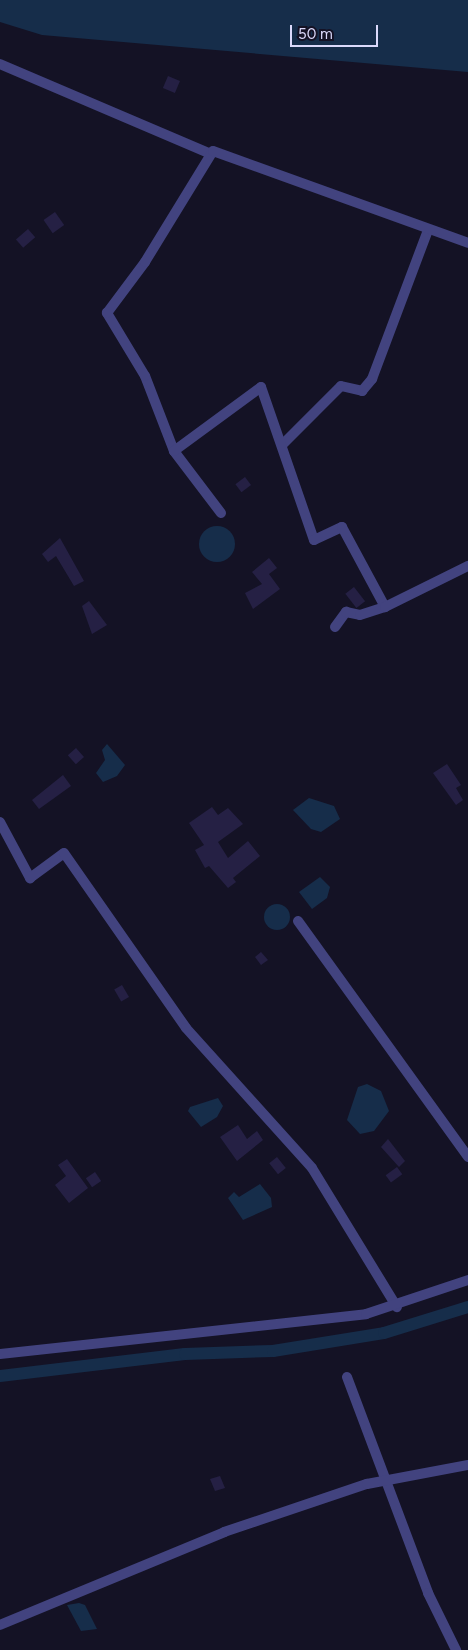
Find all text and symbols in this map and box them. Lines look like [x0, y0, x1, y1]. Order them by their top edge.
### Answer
scale bar [293, 15, 380, 47]
text: 50 m [298, 25, 333, 43]

